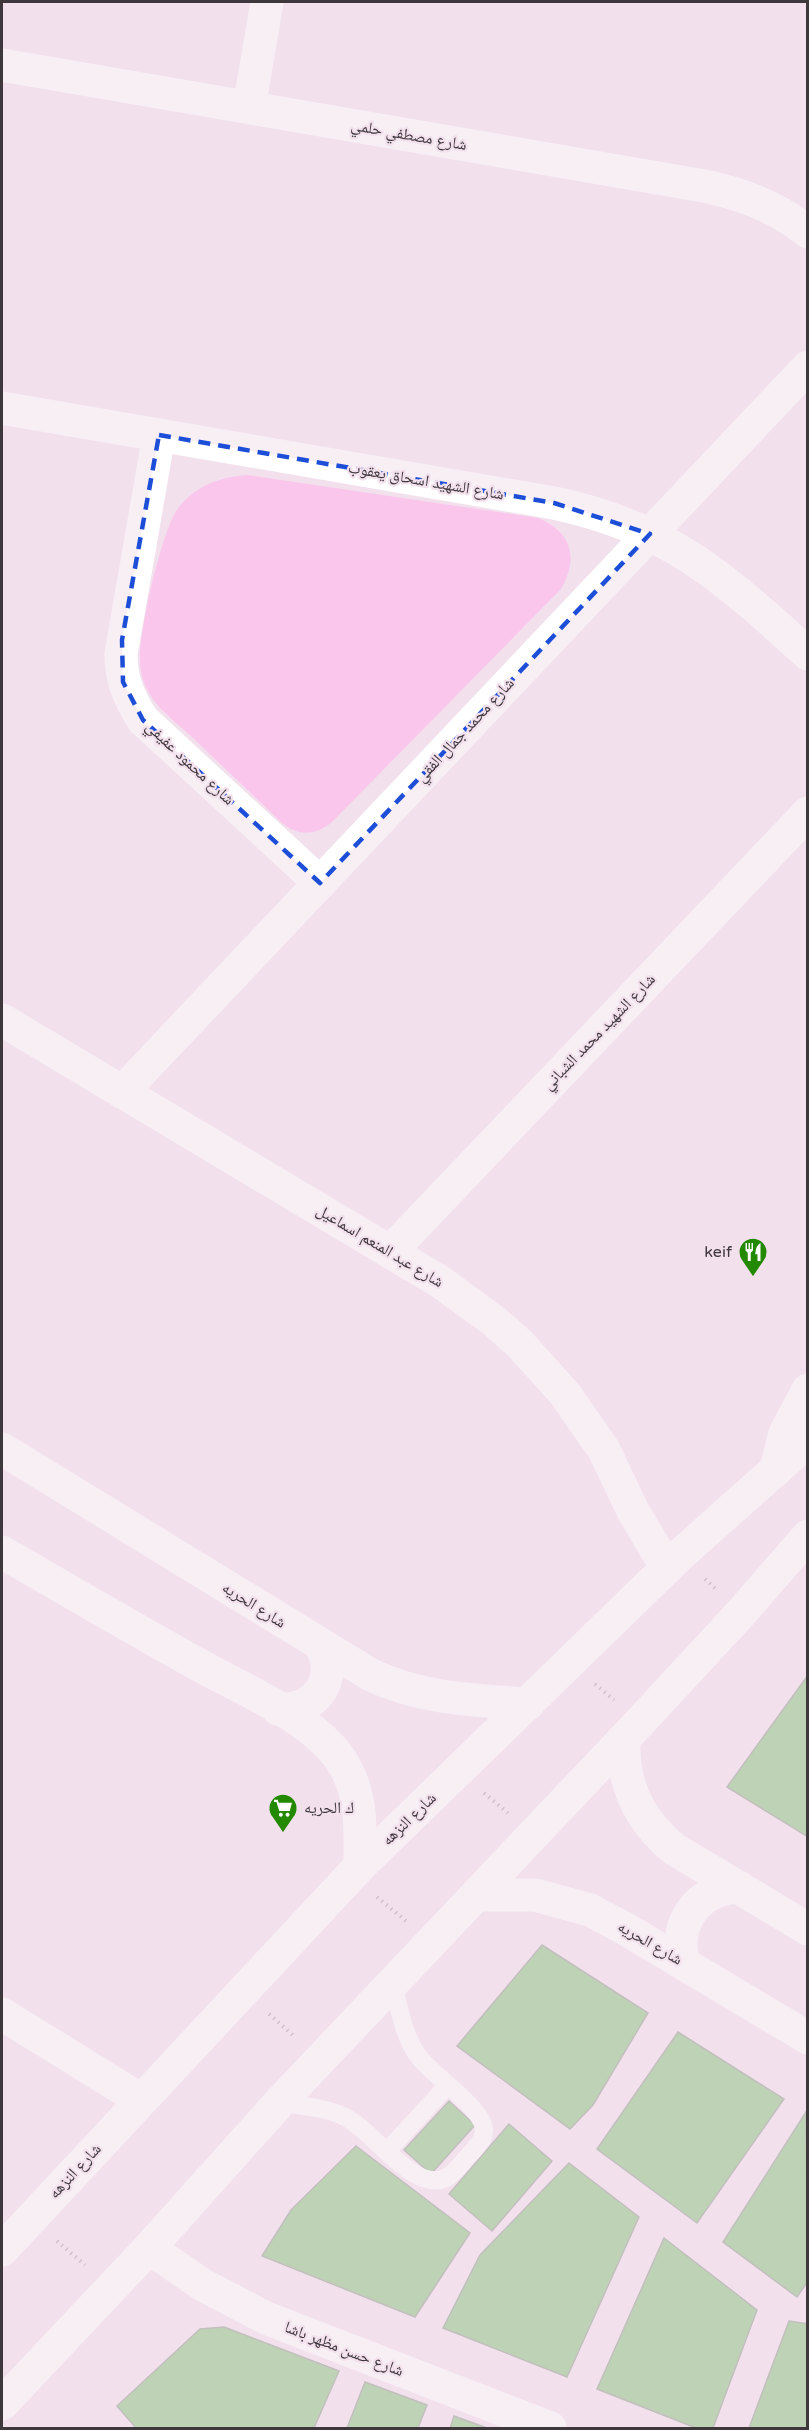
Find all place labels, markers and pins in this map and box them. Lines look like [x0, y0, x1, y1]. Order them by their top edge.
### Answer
restaurant icon: keif [737, 1236, 769, 1278]
place label: keif [704, 1242, 733, 1262]
supermarket icon: ك الحريه [267, 1792, 299, 1834]
place label: ك الحريه [304, 1798, 354, 1818]

